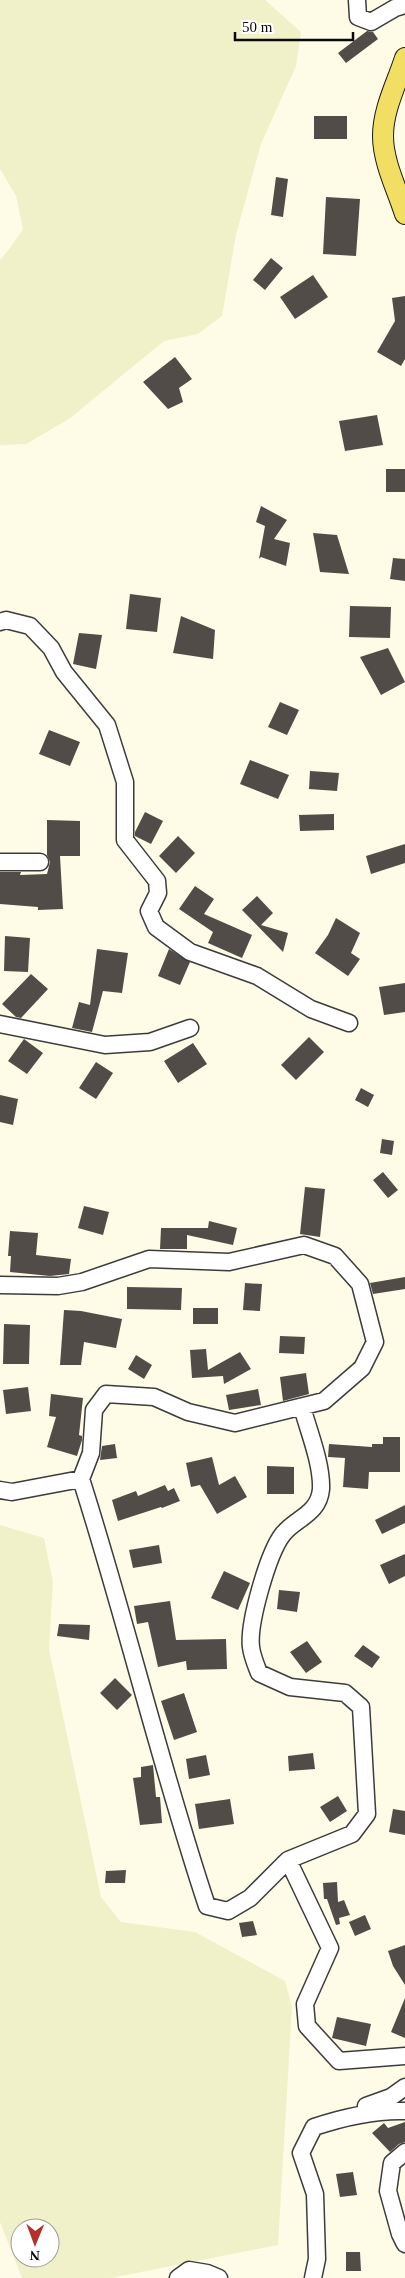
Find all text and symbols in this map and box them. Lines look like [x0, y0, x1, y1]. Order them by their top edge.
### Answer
scale bar [235, 10, 352, 42]
text: 50 m [242, 19, 273, 35]
north arrow [10, 2218, 60, 2268]
text: N [30, 2248, 40, 2263]

